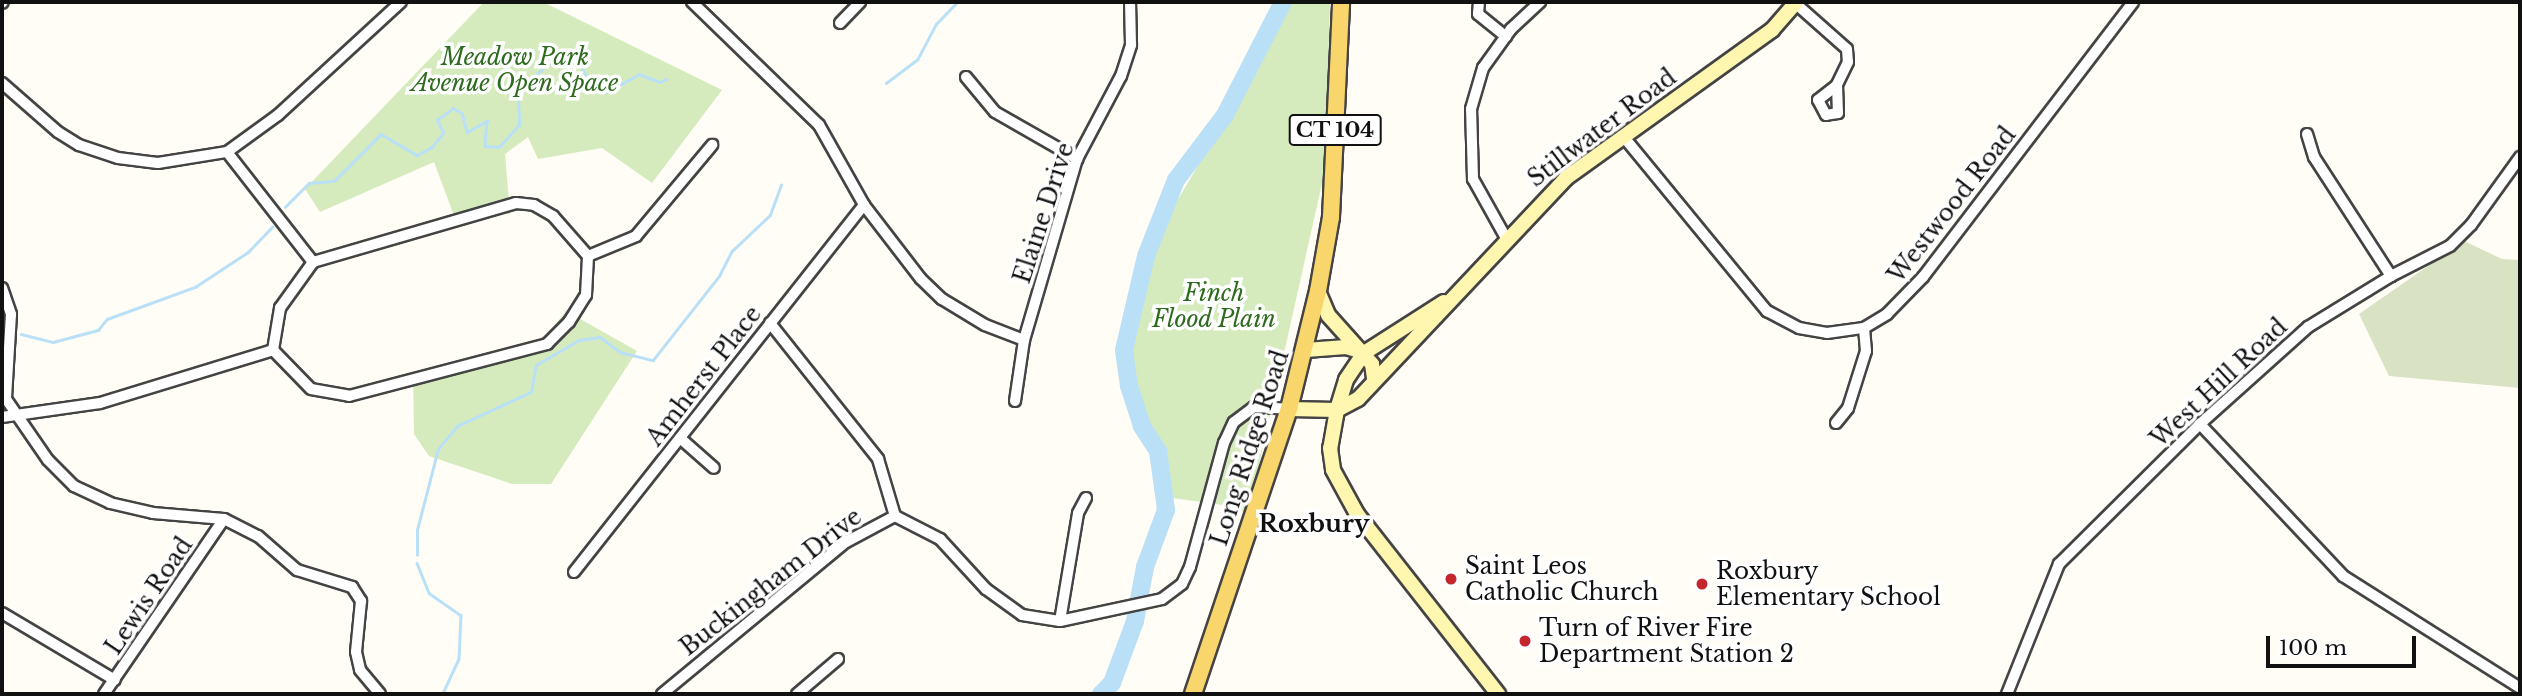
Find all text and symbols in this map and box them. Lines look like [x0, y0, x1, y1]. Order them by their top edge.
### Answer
park label: Meadow Park Avenue Open Space [411, 43, 619, 97]
street label: Stillwater Road [1522, 63, 1682, 193]
road number: CT 104 [1288, 113, 1382, 148]
street label: Westwood Road [1883, 122, 2021, 288]
street label: Elaine Drive [1008, 139, 1080, 287]
park label: Finch Flood Plain [1152, 279, 1276, 333]
street label: Amherst Place [641, 301, 767, 451]
street label: West Hill Road [2145, 313, 2293, 453]
street label: Long Ridge Road [1205, 347, 1295, 549]
street label: Buckingham Drive [675, 503, 867, 661]
district label: Roxbury [1259, 510, 1369, 538]
street label: Lewis Road [100, 532, 198, 660]
place label: Saint Leos Catholic Church [1465, 552, 1659, 606]
place label: Roxbury Elementary School [1716, 557, 1941, 611]
marker: Saint Leos Catholic Church [1443, 571, 1459, 587]
marker: Roxbury Elementary School [1694, 576, 1710, 592]
place label: Turn of River Fire Department Station 2 [1539, 614, 1794, 668]
scale bar [2270, 622, 2420, 666]
marker: Turn of River Fire Department Station 2 [1517, 633, 1533, 649]
text: 100 m [2279, 635, 2347, 661]

